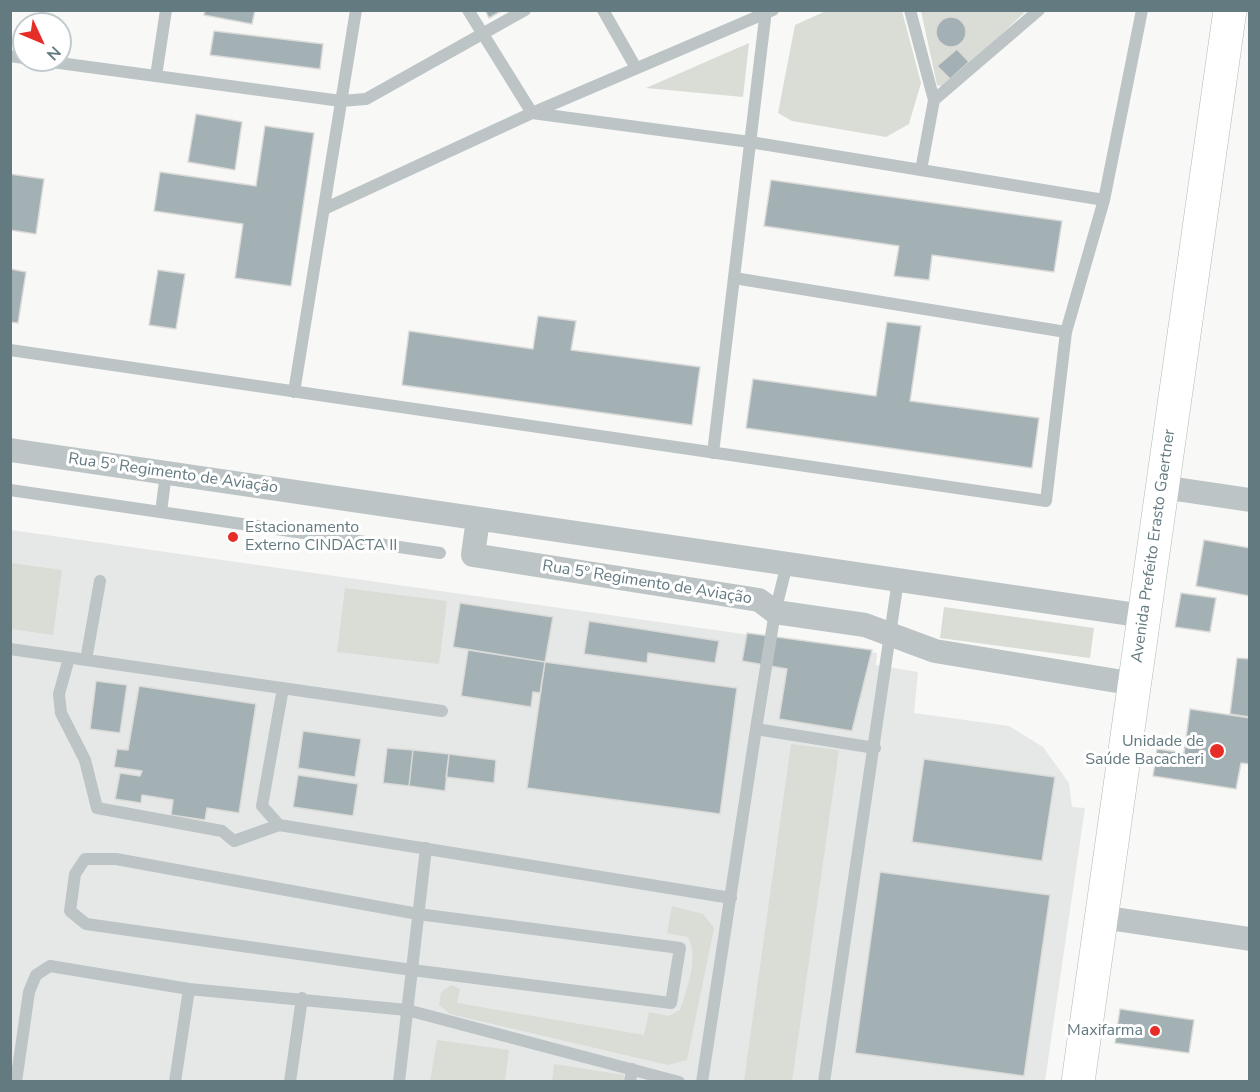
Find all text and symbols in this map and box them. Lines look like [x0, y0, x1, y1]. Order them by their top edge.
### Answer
north arrow [12, 12, 72, 72]
text: N [41, 41, 66, 65]
street label: Avenida Prefeito Erasto Gaertner [1128, 428, 1180, 664]
street label: Rua 5º Regimento de Aviação [67, 450, 279, 498]
place label: Estacionamento Externo CINDACTA II [245, 518, 397, 556]
marker: Estacionamento Externo CINDACTA II [226, 530, 240, 544]
street label: Rua 5º Regimento de Aviação [541, 557, 753, 609]
place label: Unidade de Saúde Bacacheri [1085, 732, 1204, 770]
marker: Unidade de Saúde Bacacheri [1208, 742, 1226, 760]
place label: Maxifarma [1067, 1021, 1143, 1041]
marker: Maxifarma [1148, 1024, 1162, 1038]

